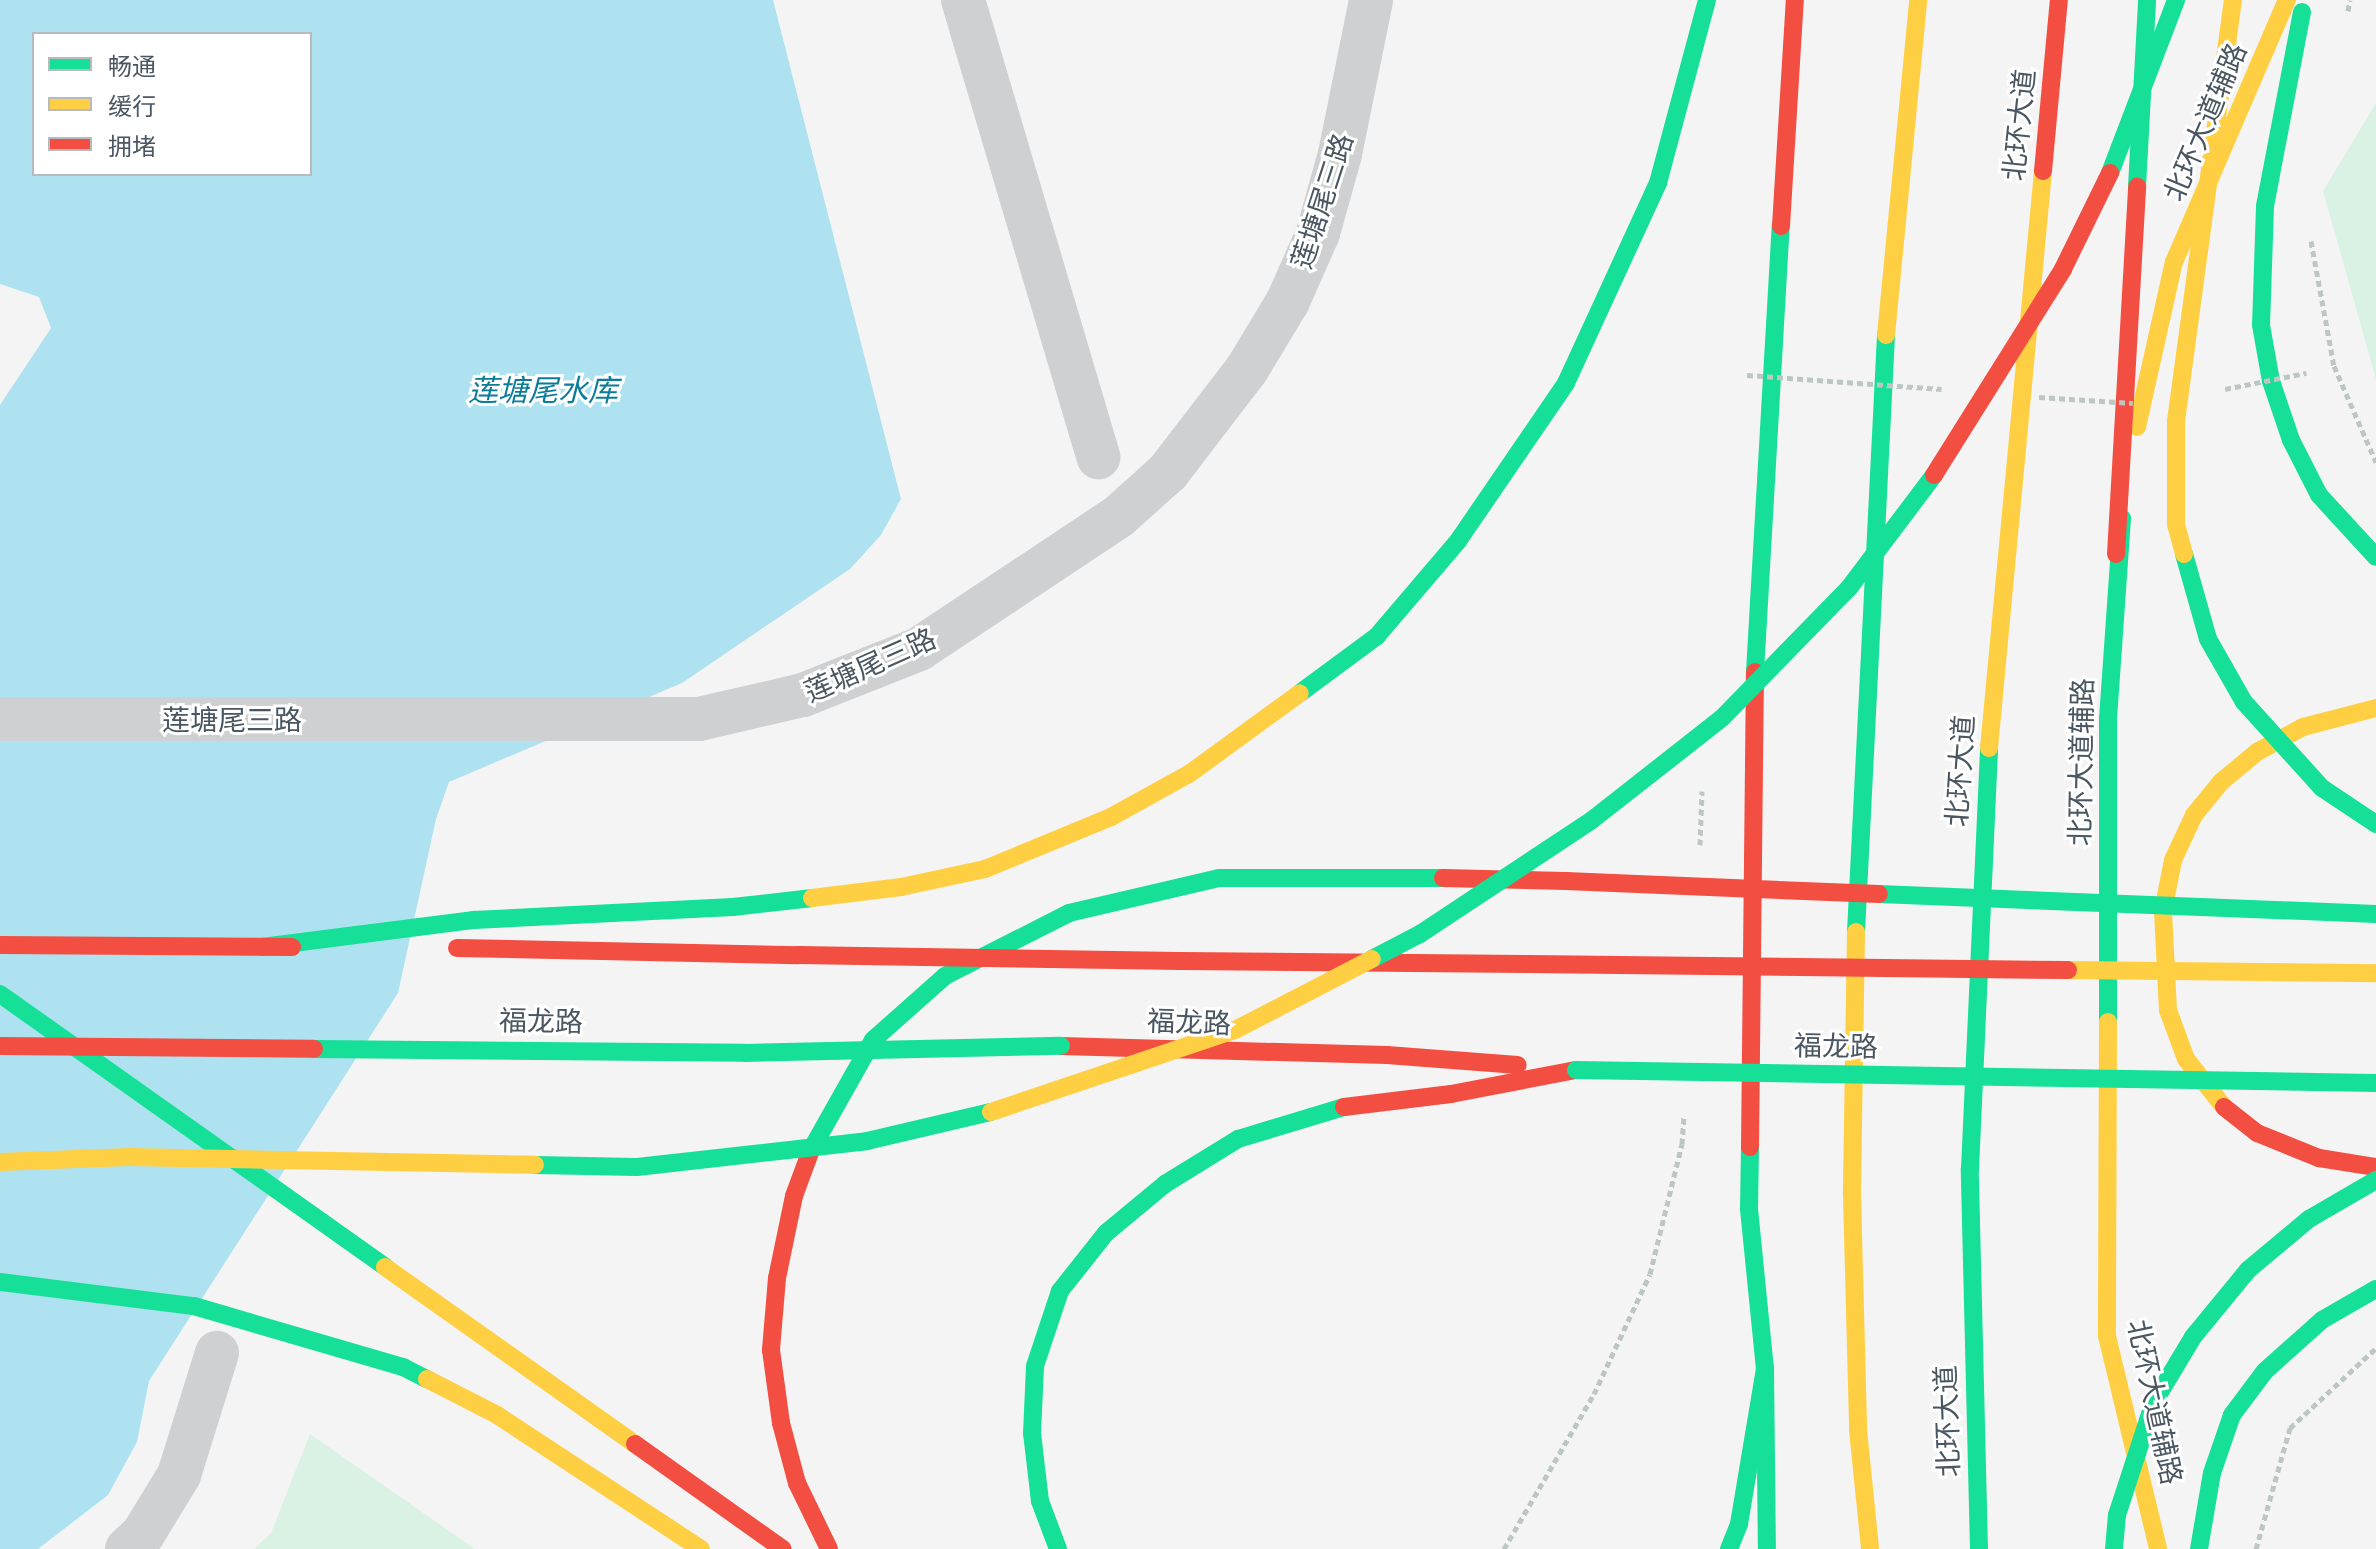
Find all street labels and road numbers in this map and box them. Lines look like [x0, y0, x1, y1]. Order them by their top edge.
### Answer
street label: 北环大道辅路 [2157, 38, 2253, 206]
street label: 北环大道 [1996, 68, 2042, 182]
street label: 莲塘尾三路 [1284, 129, 1360, 273]
street label: 莲塘尾三路 [799, 621, 941, 709]
street label: 北环大道辅路 [2063, 678, 2099, 846]
street label: 莲塘尾三路 [162, 703, 302, 737]
street label: 北环大道 [1939, 714, 1981, 828]
street label: 福龙路 [499, 1003, 583, 1039]
street label: 福龙路 [1146, 1004, 1232, 1040]
street label: 福龙路 [1794, 1028, 1878, 1064]
street label: 北环大道辅路 [2121, 1316, 2189, 1488]
street label: 北环大道 [1928, 1364, 1966, 1478]

